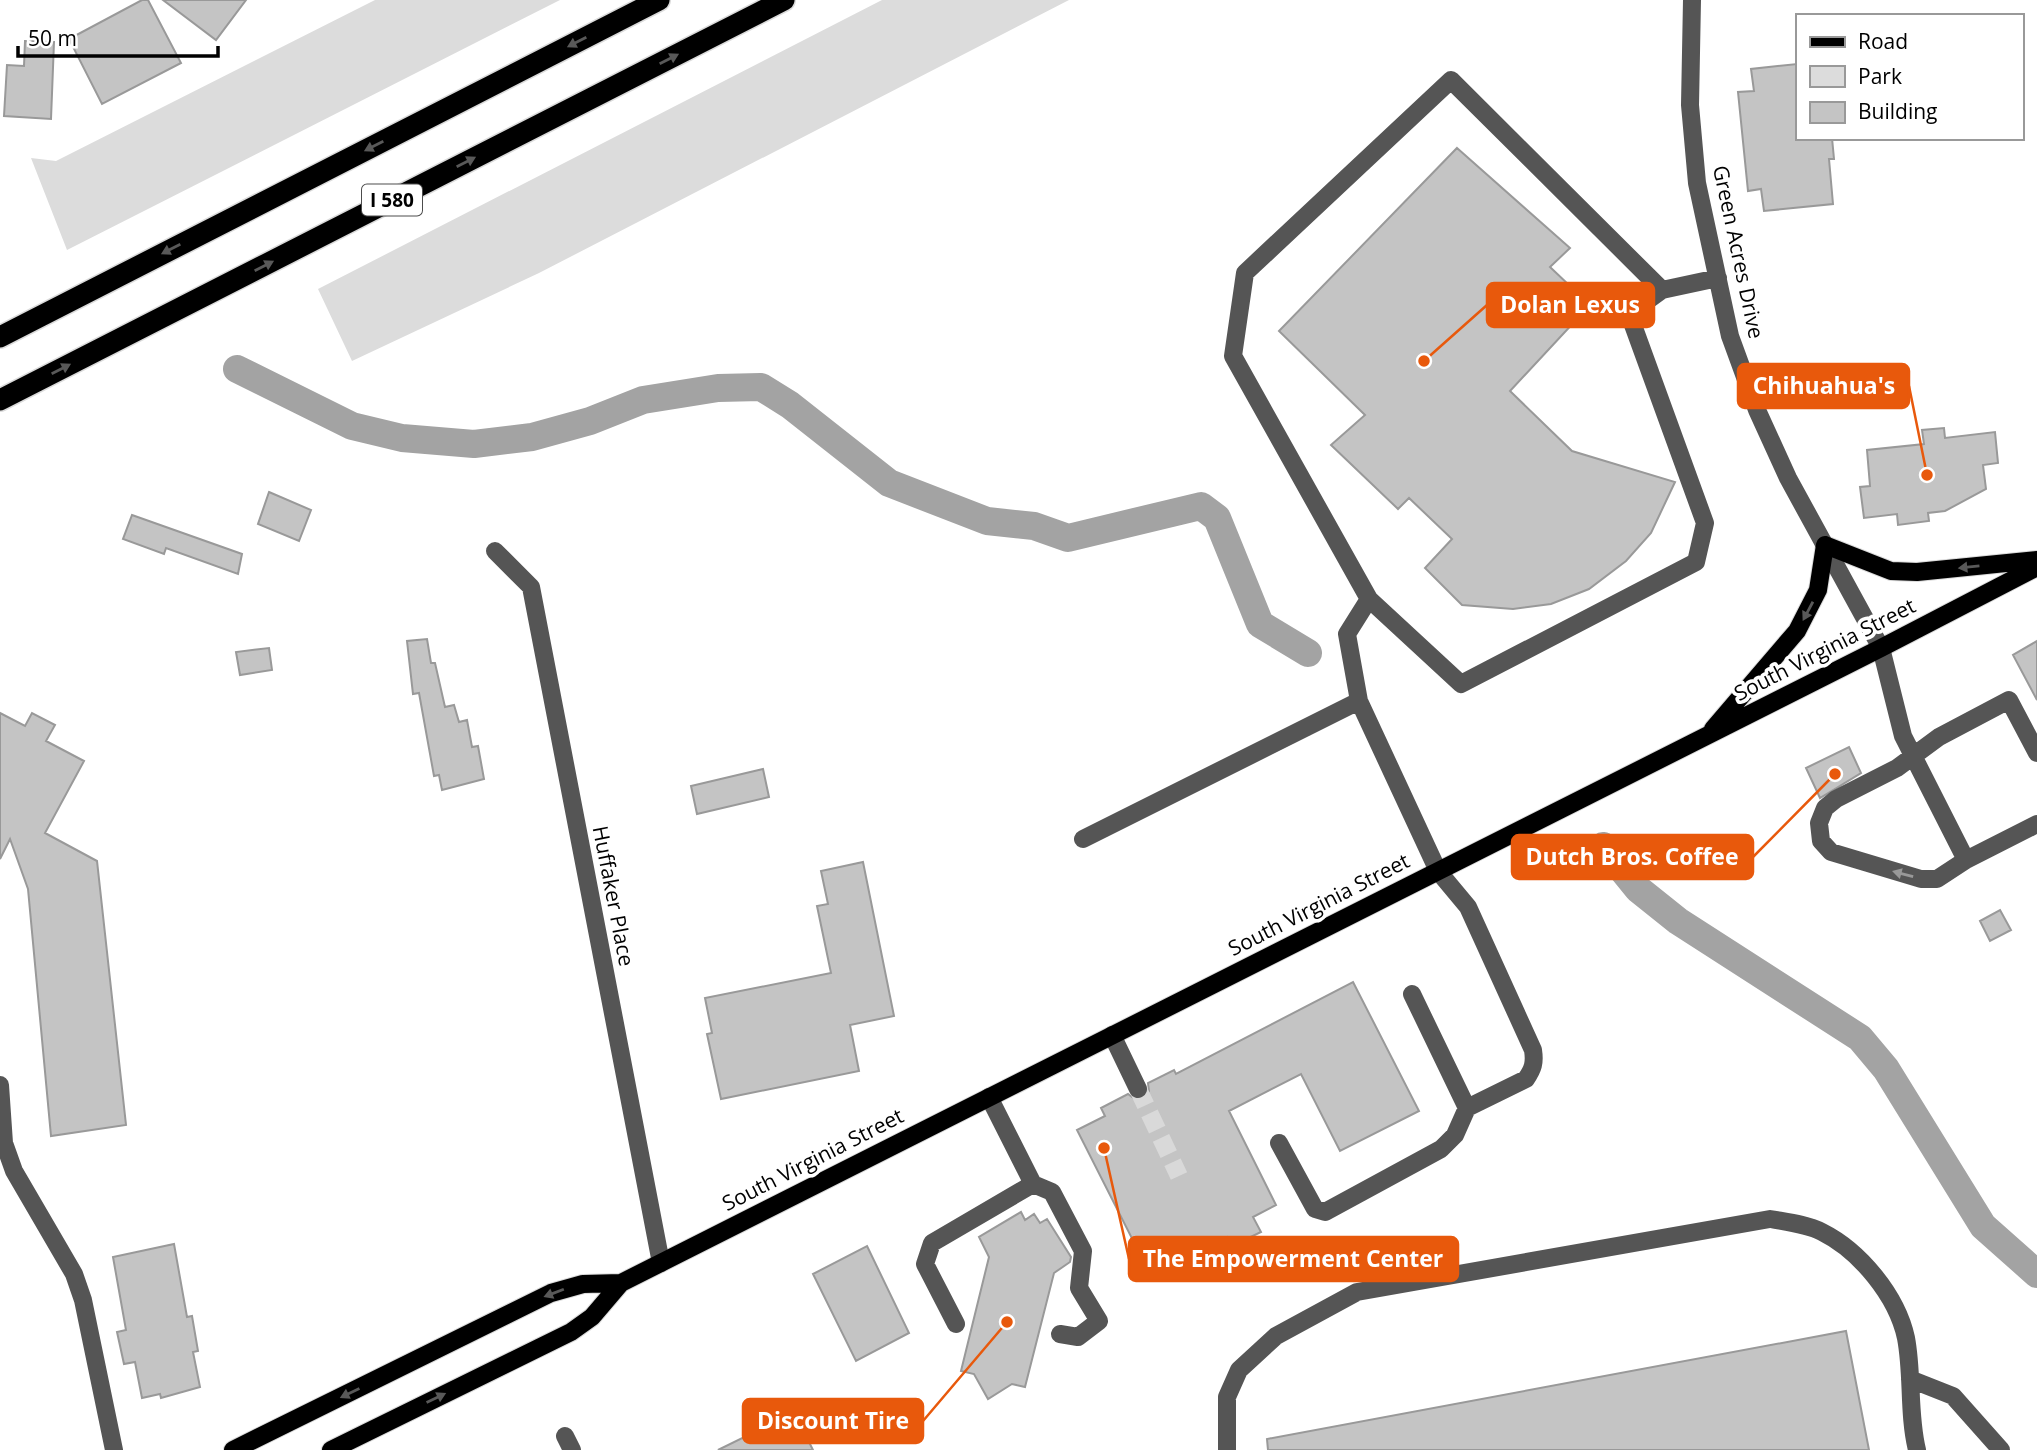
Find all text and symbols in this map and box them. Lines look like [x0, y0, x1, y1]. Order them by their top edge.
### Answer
scale bar [18, 14, 217, 58]
legend [1796, 14, 2023, 140]
text: 50 m [28, 24, 77, 52]
text: Road [1858, 27, 1908, 55]
one-way arrow [567, 37, 587, 48]
one-way arrow [659, 54, 679, 65]
text: Park [1858, 62, 1902, 90]
text: Building [1858, 97, 1937, 125]
one-way arrow [364, 140, 384, 152]
one-way arrow [456, 157, 476, 168]
street label: Green Acres Drive [1707, 163, 1771, 341]
road number: I 580 [362, 184, 422, 216]
one-way arrow [161, 243, 181, 254]
one-way arrow [254, 261, 274, 273]
callout: Dolan Lexus [1487, 283, 1654, 327]
text: Dolan Lexus [1500, 288, 1640, 320]
one-way arrow [51, 364, 71, 375]
callout: Chihuahua's [1738, 364, 1909, 408]
text: Chihuahua's [1753, 369, 1895, 401]
one-way arrow [1958, 562, 1980, 573]
street label: South Virginia Street [1729, 591, 1920, 707]
one-way arrow [1803, 601, 1814, 621]
street label: Huffaker Place [587, 823, 641, 968]
callout: Dutch Bros. Coffee [1512, 835, 1753, 879]
text: Dutch Bros. Coffee [1525, 840, 1739, 872]
street label: South Virginia Street [1223, 846, 1414, 962]
one-way arrow [1892, 868, 1914, 879]
street label: South Virginia Street [717, 1101, 908, 1217]
callout: The Empowerment Center [1129, 1237, 1458, 1281]
text: The Empowerment Center [1143, 1242, 1443, 1274]
one-way arrow [544, 1288, 565, 1299]
one-way arrow [340, 1387, 360, 1398]
one-way arrow [426, 1393, 446, 1404]
callout: Discount Tire [743, 1399, 923, 1443]
text: Discount Tire [757, 1404, 909, 1436]

